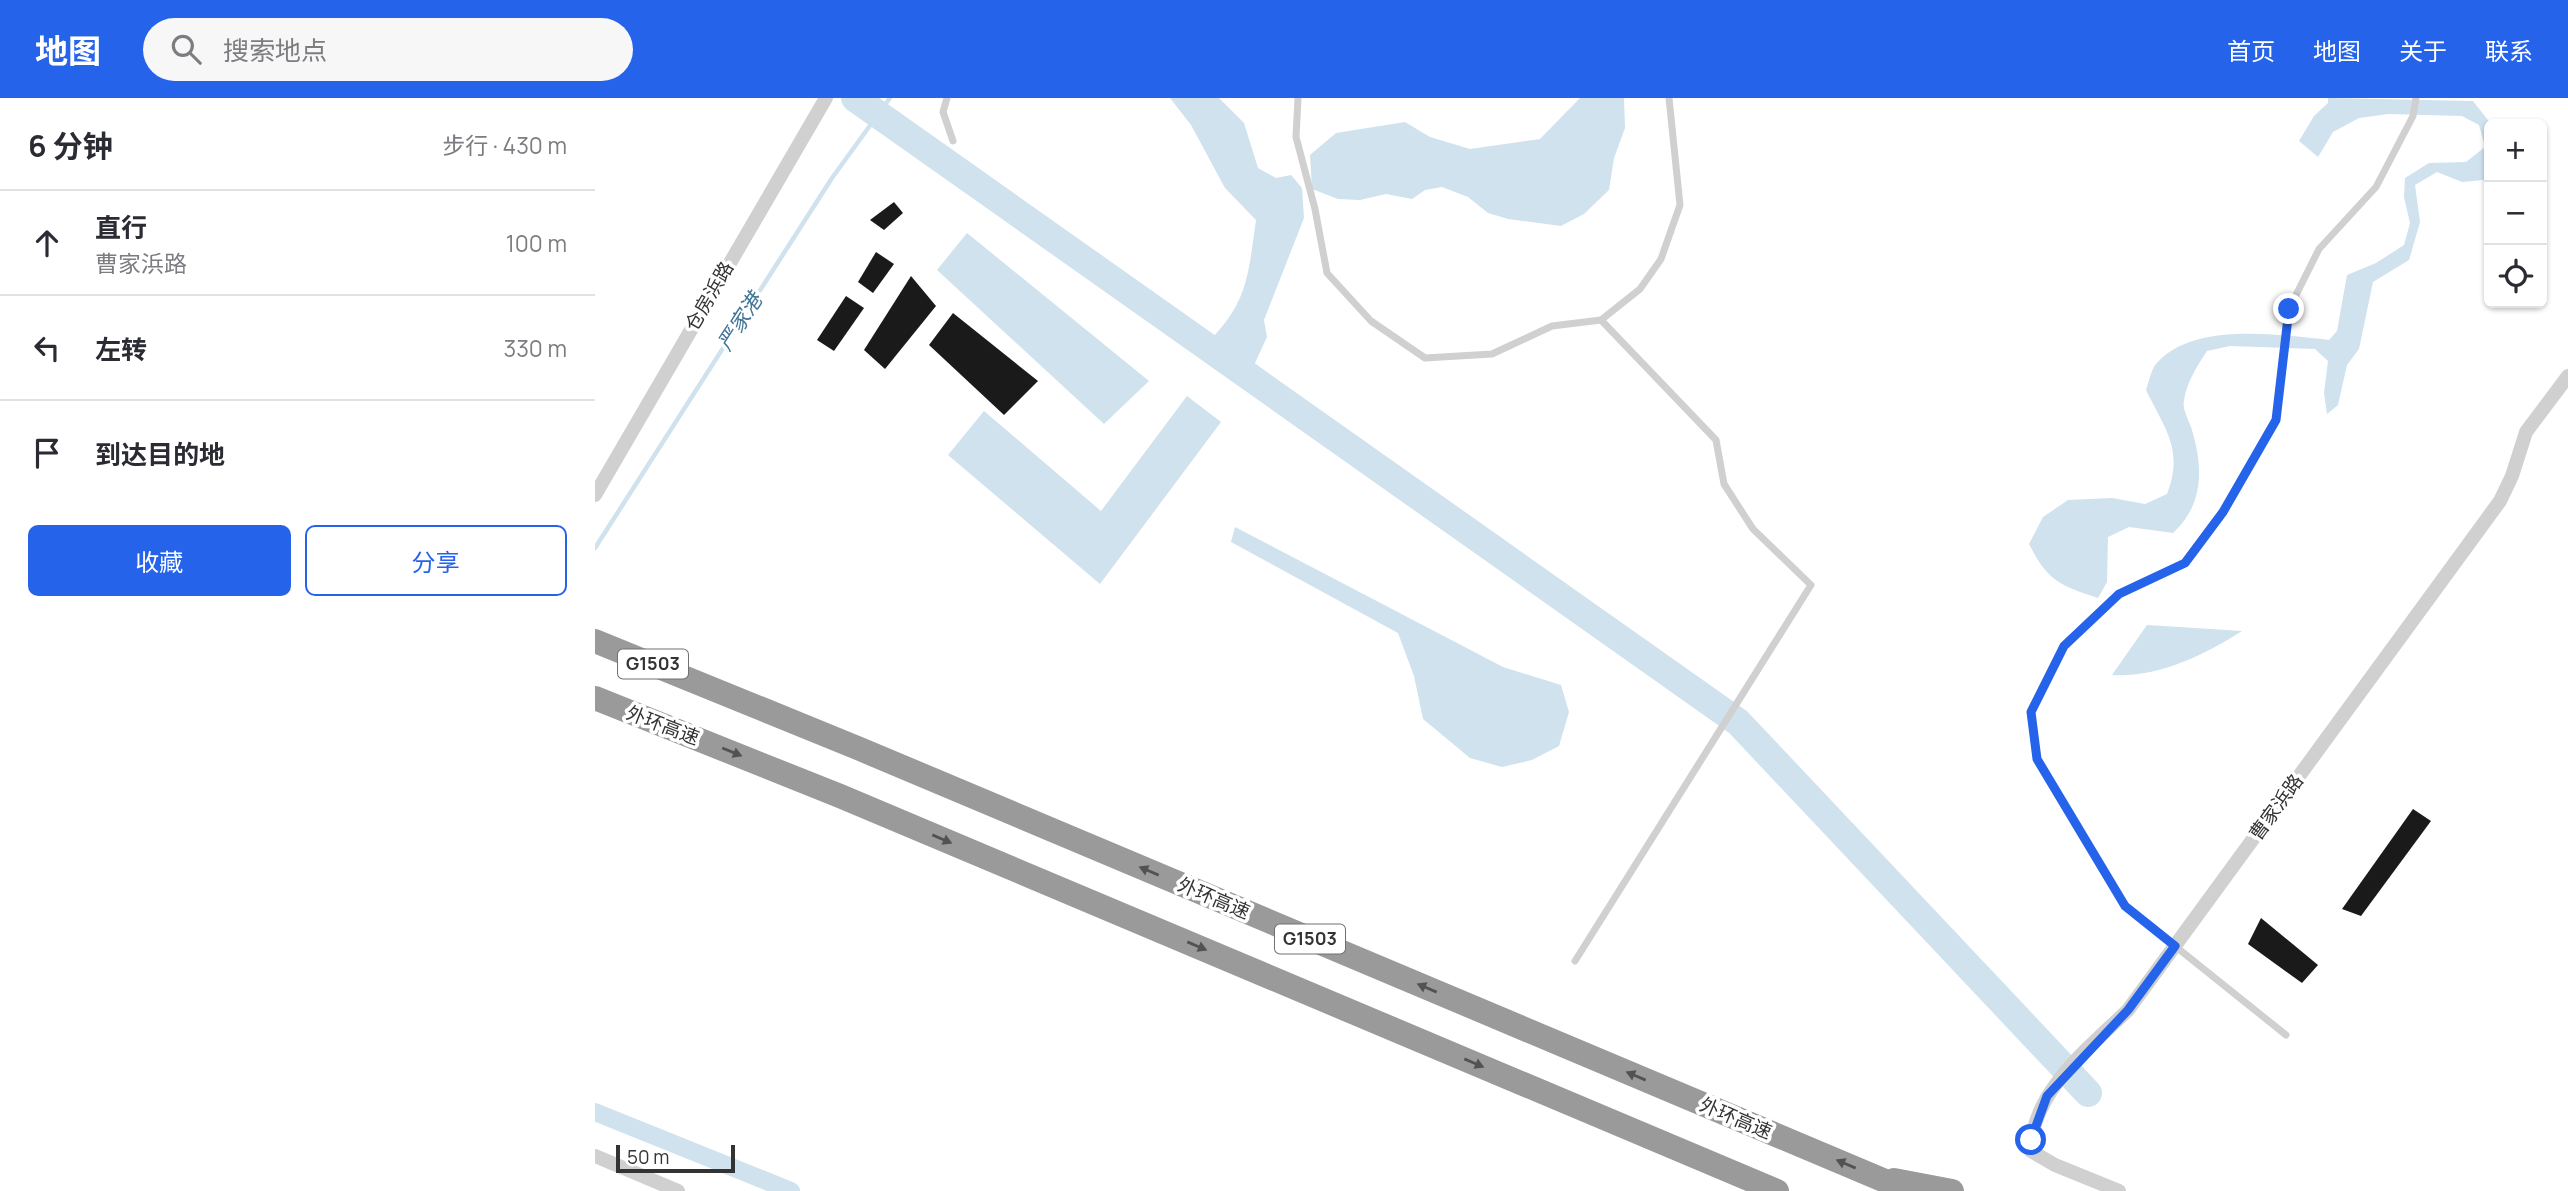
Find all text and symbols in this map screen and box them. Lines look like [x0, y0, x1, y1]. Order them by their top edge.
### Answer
search box [143, 18, 633, 81]
text: 地图 [35, 28, 101, 73]
icon: search [167, 30, 205, 68]
text: 搜索地点 [223, 32, 327, 68]
text: 首页 [2227, 34, 2275, 67]
text: 地图 [2313, 34, 2361, 67]
text: 关于 [2399, 34, 2447, 67]
text: 联系 [2485, 34, 2533, 67]
map controls [2484, 119, 2547, 308]
button: + [2484, 119, 2547, 182]
text: 6 分钟 [28, 125, 113, 166]
text: 步行 · 430 m [442, 129, 567, 161]
button: − [2484, 182, 2547, 245]
text: 直行 [95, 209, 147, 245]
icon: ahead [28, 224, 66, 262]
text: 100 m [506, 227, 567, 259]
button: locate [2484, 245, 2547, 308]
text: 曹家浜路 [95, 247, 187, 279]
street label: 仓房浜路 [679, 257, 739, 335]
water label: 严家港 [710, 285, 770, 355]
route end [2273, 293, 2304, 324]
icon: left [28, 329, 66, 367]
text: 左转 [95, 331, 147, 367]
text: 330 m [503, 332, 567, 364]
icon: arrive [28, 434, 66, 472]
text: 到达目的地 [95, 436, 225, 472]
button: 收藏 [28, 525, 291, 596]
button: 分享 [305, 525, 567, 596]
road number: G1503 [618, 650, 688, 678]
street label: 外环高速 [623, 699, 703, 751]
one-way arrow [721, 747, 742, 758]
street label: 曹家浜路 [2243, 769, 2309, 845]
one-way arrow [932, 833, 953, 844]
one-way arrow [1139, 865, 1160, 876]
street label: 外环高速 [1174, 871, 1254, 925]
road number: G1503 [1275, 924, 1345, 954]
one-way arrow [1187, 940, 1207, 952]
one-way arrow [1416, 982, 1437, 993]
one-way arrow [1464, 1057, 1484, 1069]
one-way arrow [1626, 1070, 1647, 1081]
street label: 外环高速 [1696, 1091, 1776, 1145]
route start [2015, 1124, 2046, 1155]
scale bar [616, 1142, 735, 1174]
text: 50 m [627, 1144, 669, 1170]
one-way arrow [1835, 1159, 1856, 1170]

